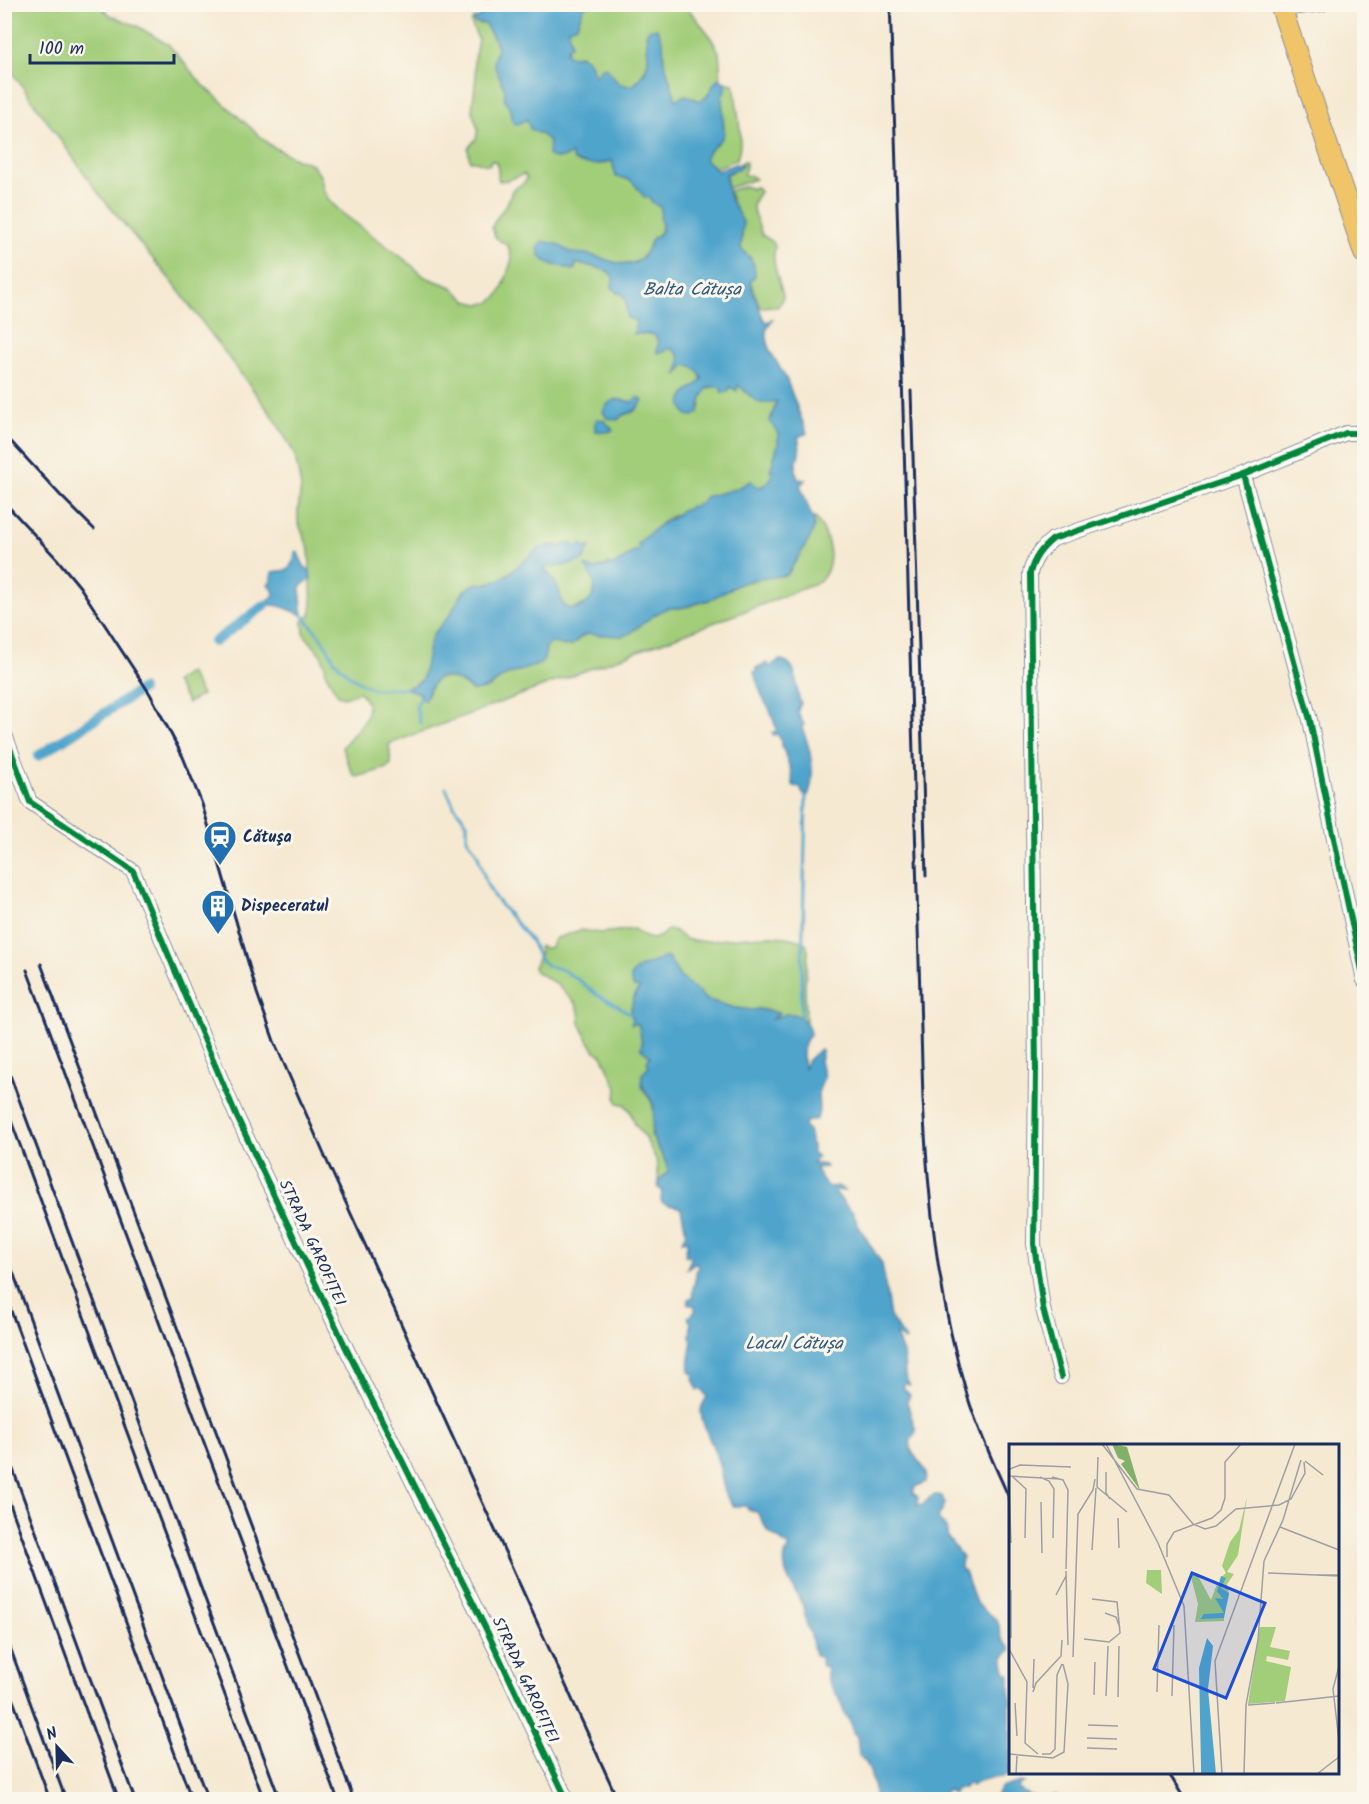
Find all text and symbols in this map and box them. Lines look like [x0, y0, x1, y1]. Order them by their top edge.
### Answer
scale bar [30, 27, 174, 65]
text: 100 m [39, 35, 84, 64]
water label: Balta Cătușa [643, 276, 743, 305]
station icon: Cătuşa [202, 819, 238, 866]
place label: Cătuşa [243, 825, 292, 850]
building icon: Dispeceratul [200, 888, 236, 935]
place label: Dispeceratul [241, 894, 329, 919]
street label: STRADA GAROFIȚEI [272, 1176, 352, 1311]
water label: Lacul Cătușa [745, 1330, 844, 1359]
inset map [1009, 1444, 1339, 1774]
street label: STRADA GAROFIȚEI [485, 1613, 565, 1748]
north arrow [27, 1717, 87, 1777]
text: N [43, 1721, 61, 1748]

